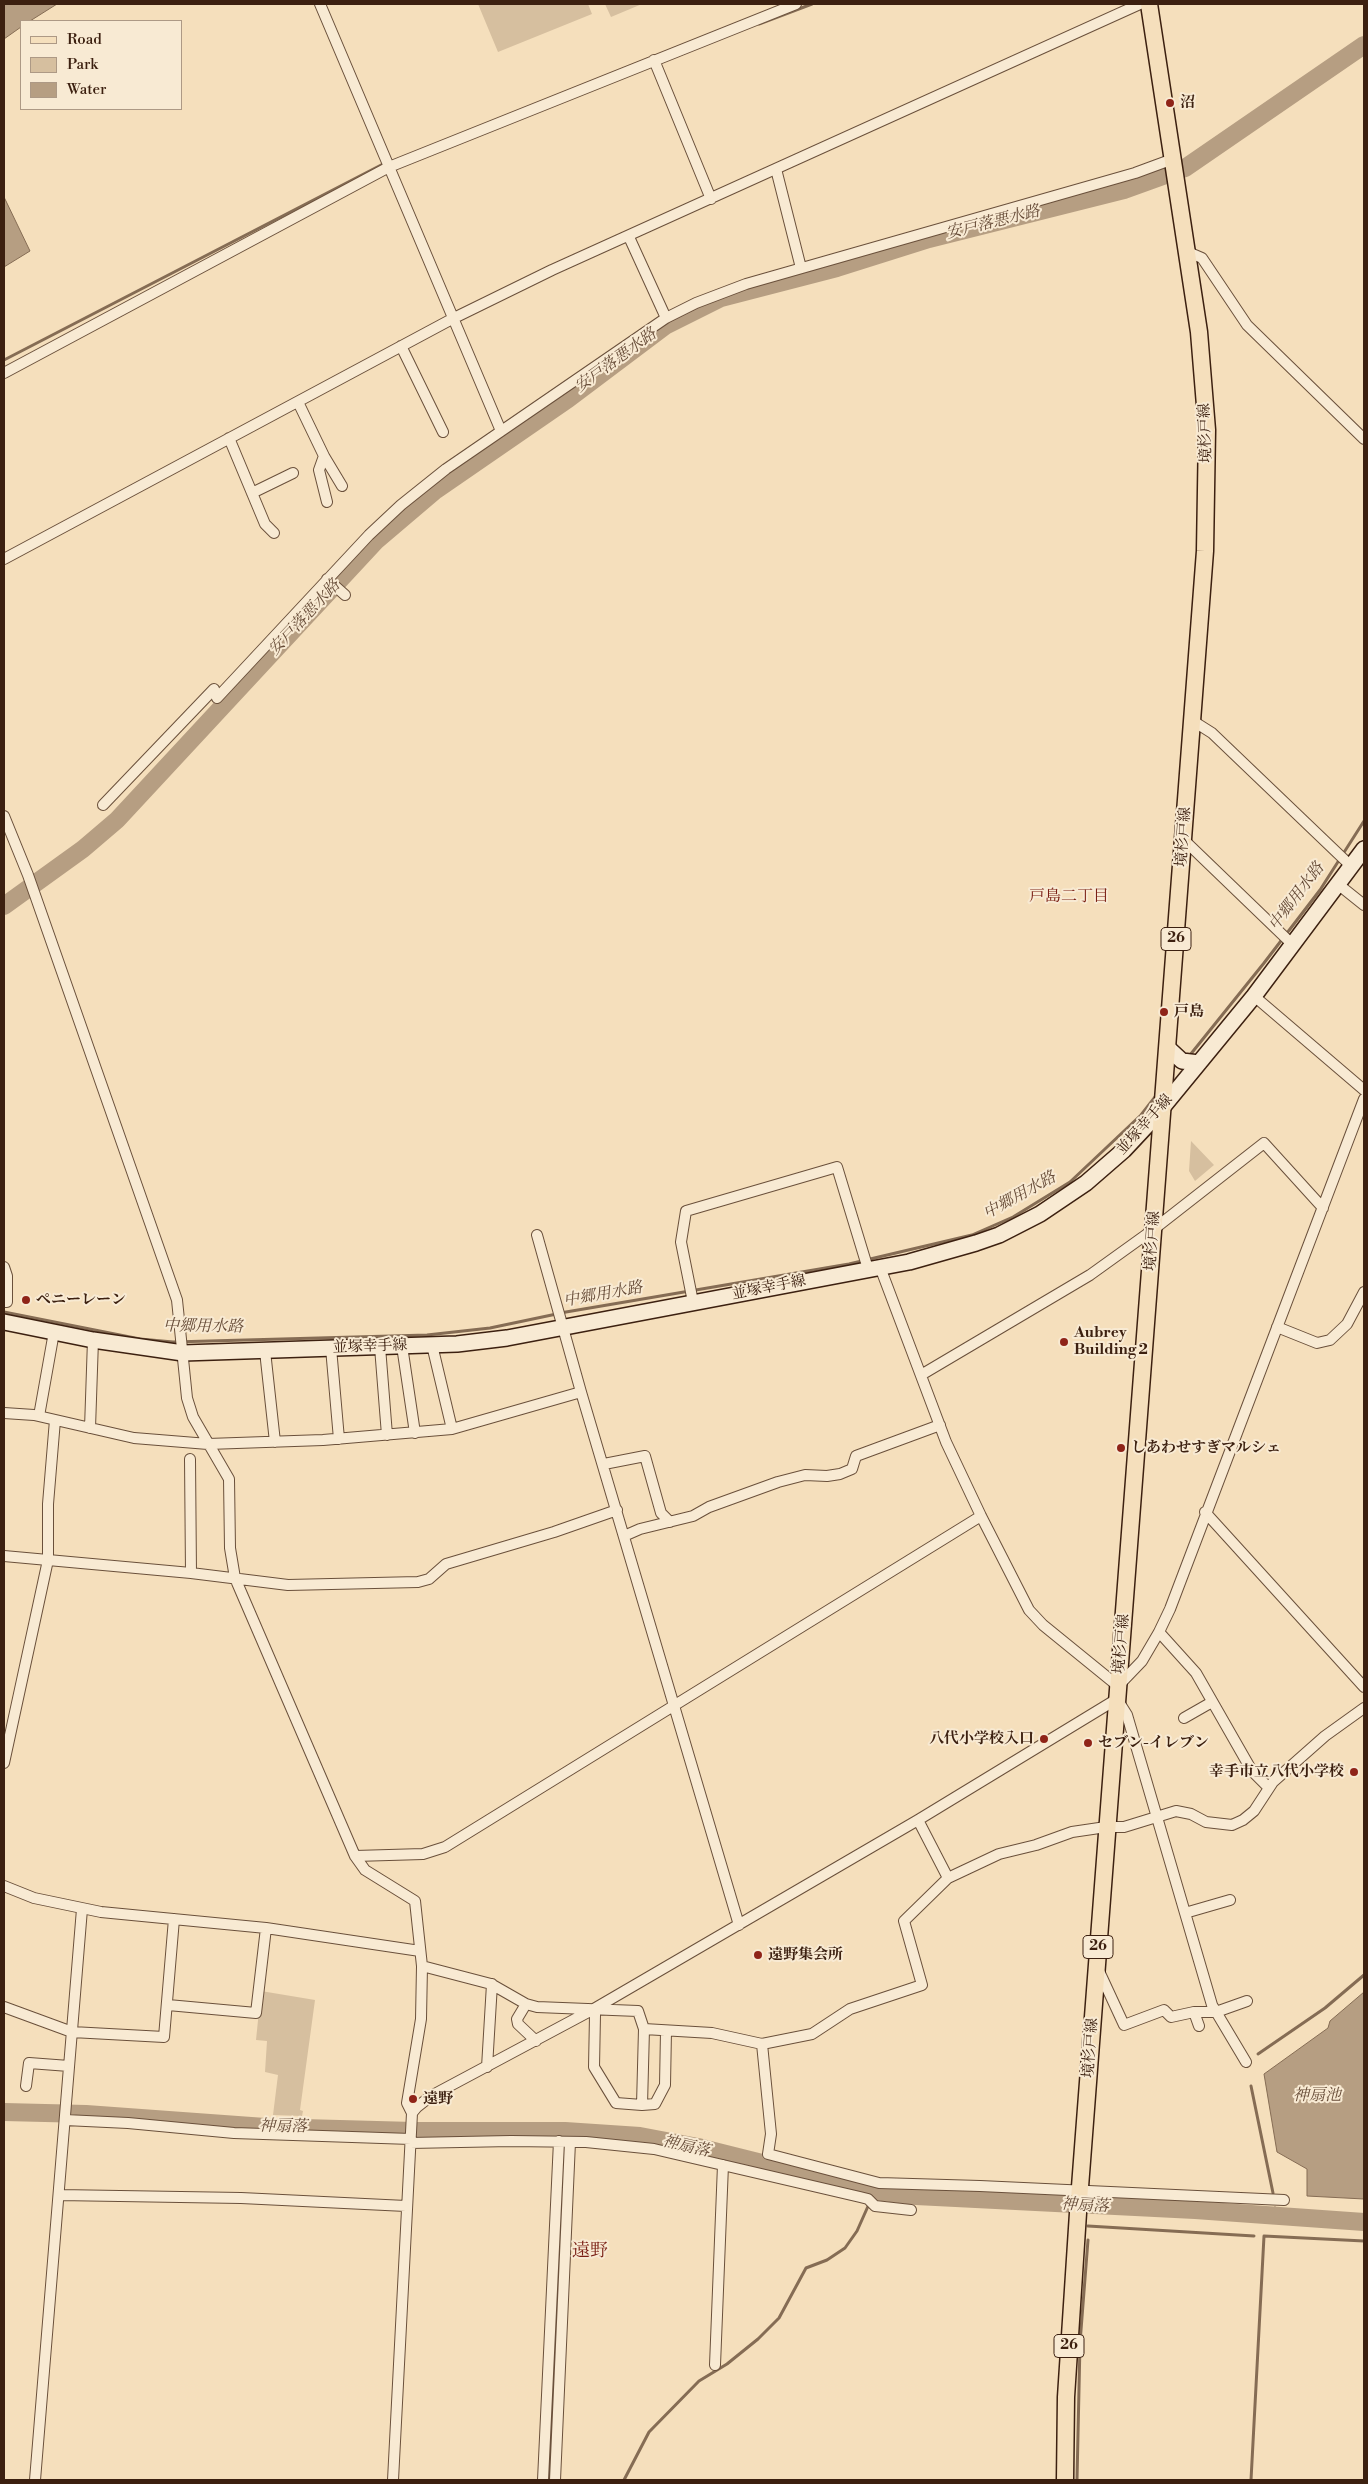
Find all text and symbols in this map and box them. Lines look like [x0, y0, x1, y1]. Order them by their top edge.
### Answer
legend [20, 20, 182, 110]
text: Road [67, 30, 102, 49]
text: Park [67, 55, 98, 74]
text: Water [67, 80, 106, 99]
place label: 沼 [1180, 94, 1195, 112]
marker: 沼 [1164, 97, 1176, 109]
water label: 安戸落悪水路 [944, 202, 1042, 244]
water label: 安戸落悪水路 [572, 325, 660, 397]
street label: 境杉戸線 [1196, 403, 1216, 463]
water label: 安戸落悪水路 [265, 576, 345, 660]
street label: 境杉戸線 [1173, 806, 1195, 868]
water label: 中郷用水路 [1265, 859, 1329, 935]
district label: 戸島二丁目 [1029, 887, 1109, 907]
road number: 26 [1161, 928, 1191, 951]
place label: 戸島 [1174, 1003, 1204, 1021]
marker: 戸島 [1158, 1006, 1170, 1018]
street label: 並塚幸手線 [1113, 1091, 1177, 1159]
water label: 中郷用水路 [980, 1168, 1060, 1224]
street label: 境杉戸線 [1142, 1210, 1164, 1272]
street label: 並塚幸手線 [730, 1272, 808, 1304]
water label: 中郷用水路 [562, 1279, 644, 1311]
place label: ペニーレーン [36, 1291, 126, 1309]
marker: ペニーレーン [20, 1294, 32, 1306]
water label: 中郷用水路 [163, 1317, 243, 1337]
place label: Aubrey Building 2 [1074, 1324, 1148, 1359]
marker: Aubrey Building 2 [1058, 1336, 1070, 1348]
street label: 並塚幸手線 [332, 1337, 408, 1357]
place label: しあわせすぎマルシェ [1131, 1439, 1281, 1457]
marker: しあわせすぎマルシェ [1115, 1442, 1127, 1454]
street label: 境杉戸線 [1110, 1613, 1134, 1675]
place label: 八代小学校入口 [929, 1730, 1034, 1748]
marker: 八代小学校入口 [1038, 1733, 1050, 1745]
place label: セブン-イレブン [1098, 1734, 1209, 1752]
marker: セブン-イレブン [1082, 1737, 1094, 1749]
place label: 幸手市立八代小学校 [1209, 1763, 1344, 1781]
marker: 幸手市立八代小学校 [1348, 1766, 1360, 1778]
road number: 26 [1083, 1935, 1113, 1958]
place label: 遠野集会所 [768, 1946, 843, 1964]
marker: 遠野集会所 [752, 1949, 764, 1961]
street label: 境杉戸線 [1080, 2017, 1102, 2079]
water label: 神扇池 [1293, 2086, 1341, 2106]
place label: 遠野 [423, 2090, 453, 2108]
marker: 遠野 [407, 2093, 419, 2105]
water label: 神扇落 [259, 2117, 307, 2137]
water label: 神扇落 [660, 2132, 712, 2162]
water label: 神扇落 [1061, 2195, 1109, 2217]
district label: 遠野 [572, 2241, 608, 2263]
road number: 26 [1054, 2334, 1084, 2358]

